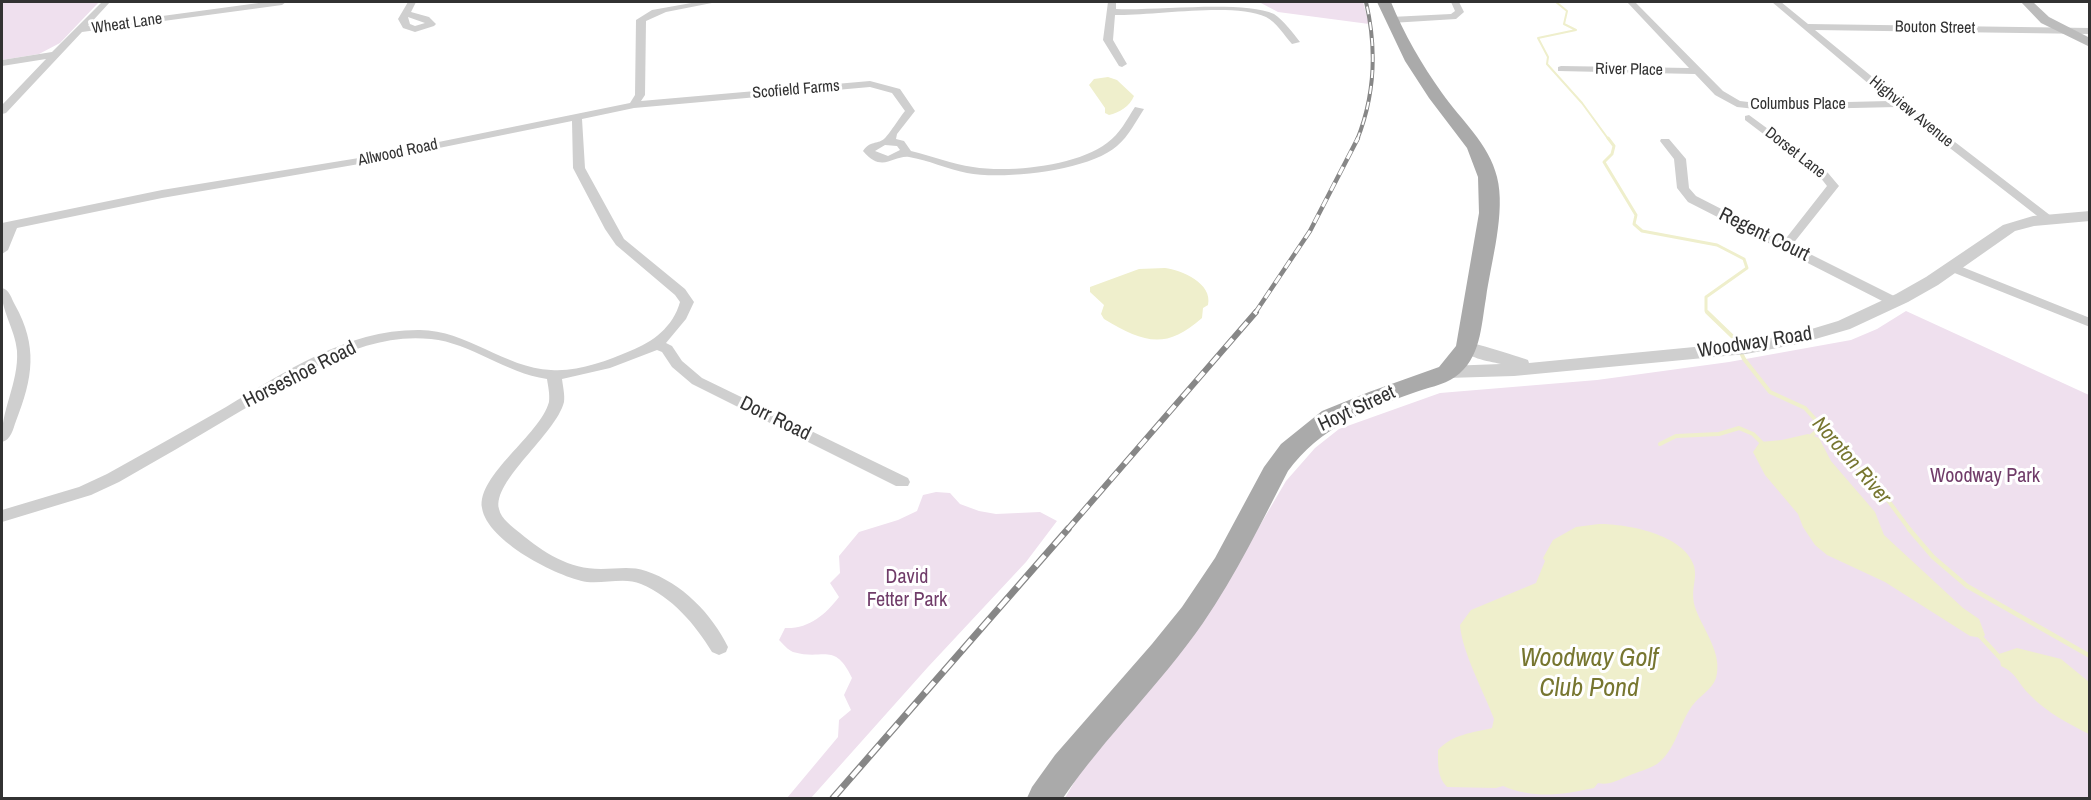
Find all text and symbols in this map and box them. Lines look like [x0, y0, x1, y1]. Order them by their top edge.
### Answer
street label: Wheat Lane [91, 10, 163, 38]
street label: Bouton Street [1895, 18, 1975, 38]
street label: River Place [1595, 60, 1663, 80]
street label: Highview Avenue [1865, 72, 1957, 152]
street label: Scofield Farms [752, 77, 840, 103]
street label: Columbus Place [1750, 95, 1846, 115]
street label: Dorset Lane [1761, 123, 1829, 183]
street label: Allwood Road [356, 135, 440, 171]
street label: Regent Court [1715, 203, 1813, 267]
street label: Woodway Road [1696, 322, 1814, 364]
street label: Horseshoe Road [240, 336, 360, 414]
street label: Hoyt Street [1315, 381, 1399, 437]
street label: Dorr Road [736, 392, 814, 446]
water label: Noroton River [1806, 412, 1896, 510]
park label: Woodway Park [1930, 465, 2040, 489]
park label: David Fetter Park [867, 566, 947, 613]
water label: Woodway Golf Club Pond [1520, 643, 1658, 704]

